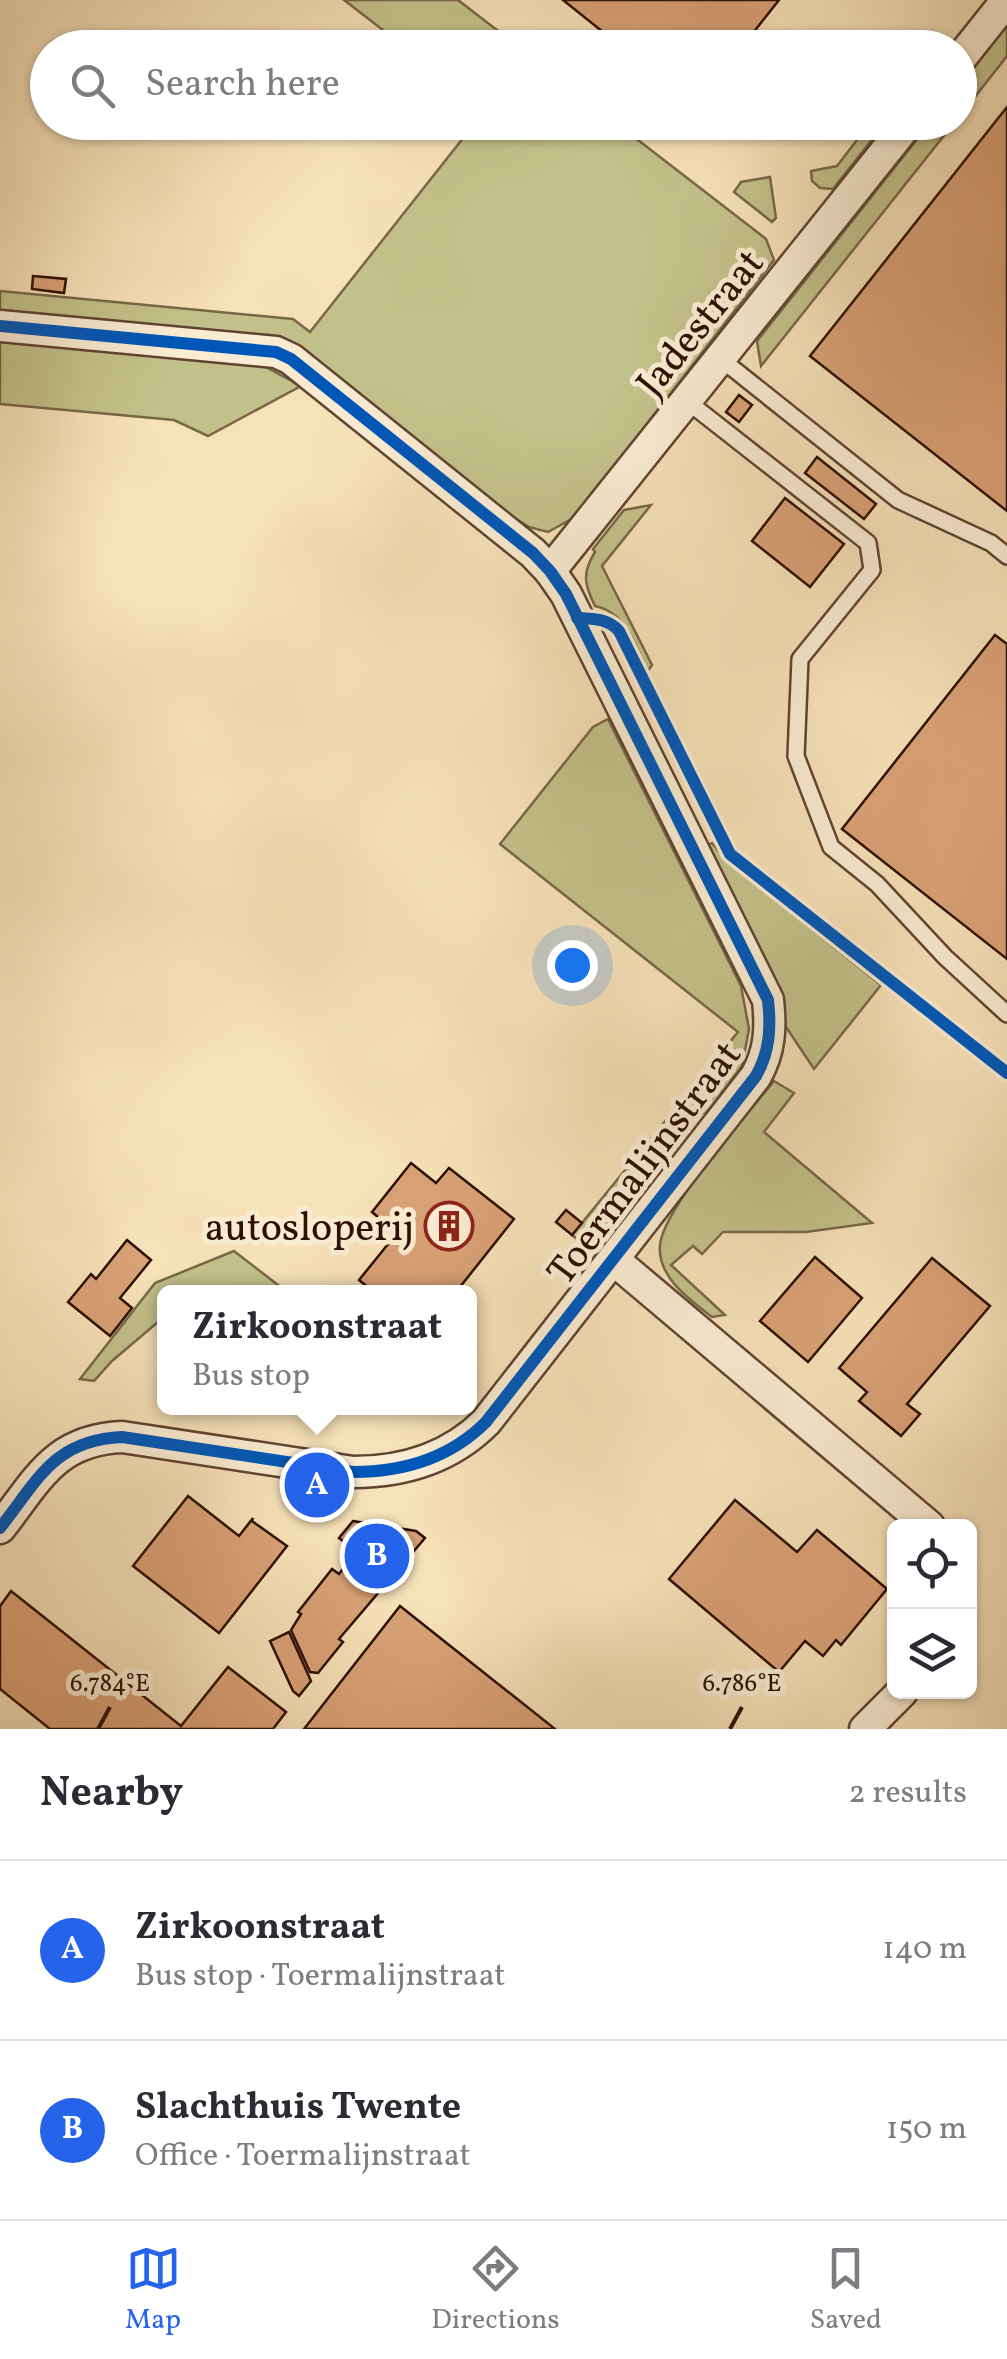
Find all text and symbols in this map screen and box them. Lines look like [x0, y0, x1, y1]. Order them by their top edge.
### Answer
search box [30, 30, 977, 140]
icon: search [65, 58, 120, 113]
text: Search here [145, 59, 340, 112]
street label: Jadestraat [625, 239, 779, 410]
your location [547, 940, 598, 991]
street label: Toermalijnstraat [536, 1031, 757, 1298]
building icon: autosloperij [423, 1200, 475, 1252]
place label: autosloperij [205, 1202, 414, 1258]
popup [157, 1285, 477, 1415]
text: Zirkoonstraat [192, 1302, 442, 1355]
text: Bus stop [192, 1355, 310, 1399]
pin: A [284, 1448, 350, 1522]
pin: B [344, 1518, 410, 1594]
map controls [887, 1519, 977, 1699]
button: locate [887, 1519, 977, 1609]
button: layers [887, 1609, 977, 1699]
text: 6.784°E [70, 1667, 150, 1702]
text: 6.786°E [702, 1667, 782, 1702]
text: Nearby [40, 1765, 183, 1824]
text: 2 results [849, 1772, 967, 1816]
text: Zirkoonstraat [135, 1902, 385, 1955]
text: A [61, 1928, 84, 1972]
text: 140 m [882, 1928, 967, 1972]
text: Bus stop · Toermalijnstraat [135, 1955, 506, 1999]
text: Slachthuis Twente [135, 2082, 461, 2135]
text: B [62, 2108, 83, 2152]
text: 150 m [886, 2108, 967, 2152]
text: Office · Toermalijnstraat [135, 2135, 471, 2179]
tab: Map [125, 2241, 181, 2340]
tab: Directions [431, 2241, 560, 2340]
tab: Saved [810, 2241, 882, 2340]

